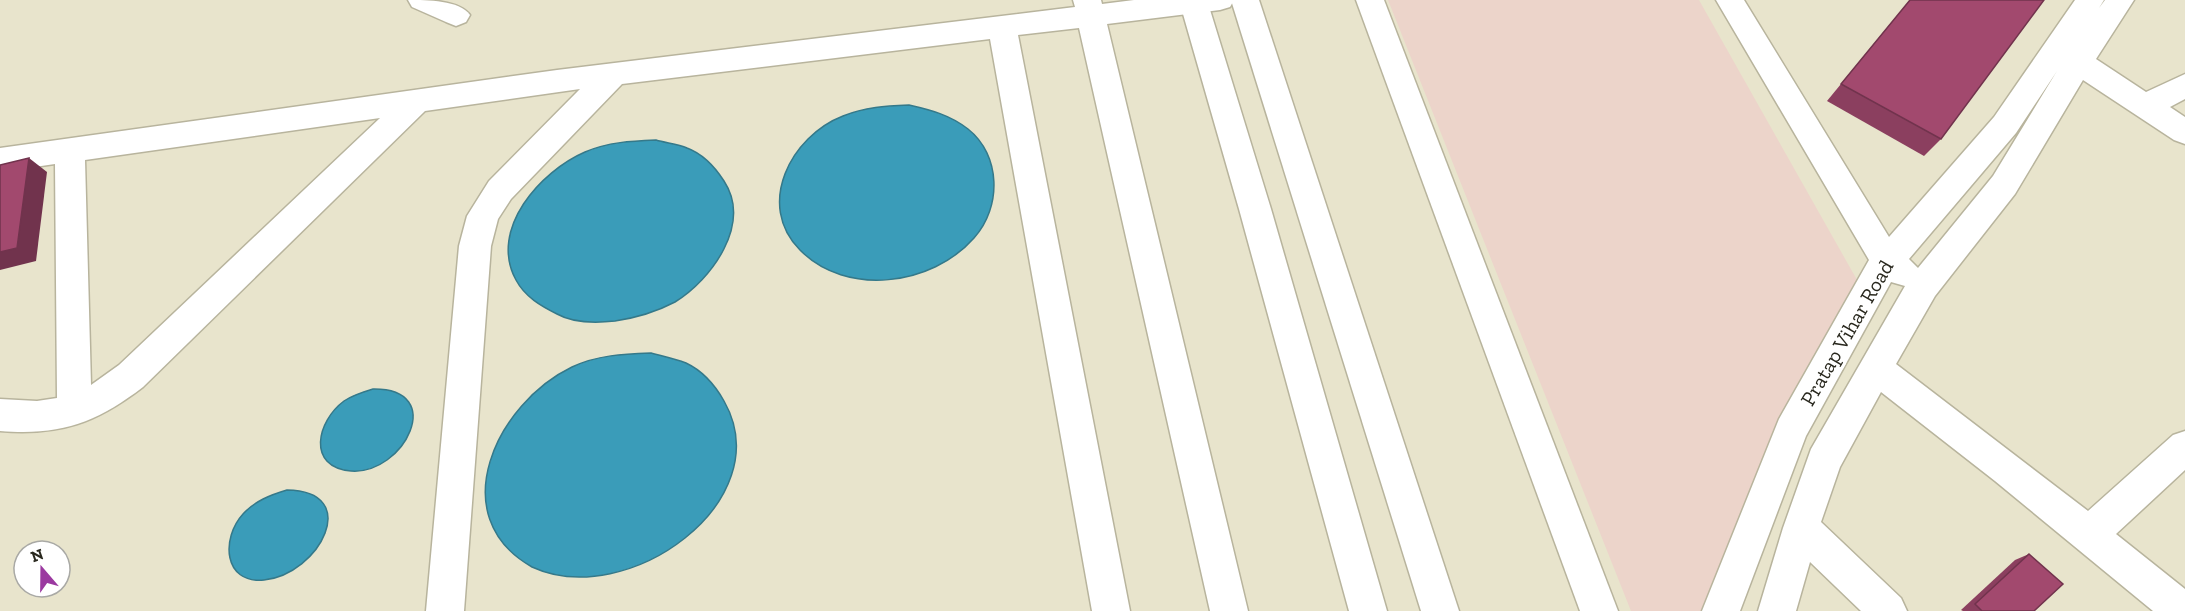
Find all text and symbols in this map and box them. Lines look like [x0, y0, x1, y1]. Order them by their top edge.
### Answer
street label: Pratap Vihar Road [1795, 255, 1899, 410]
north arrow [12, 539, 72, 599]
text: N [28, 544, 46, 566]

